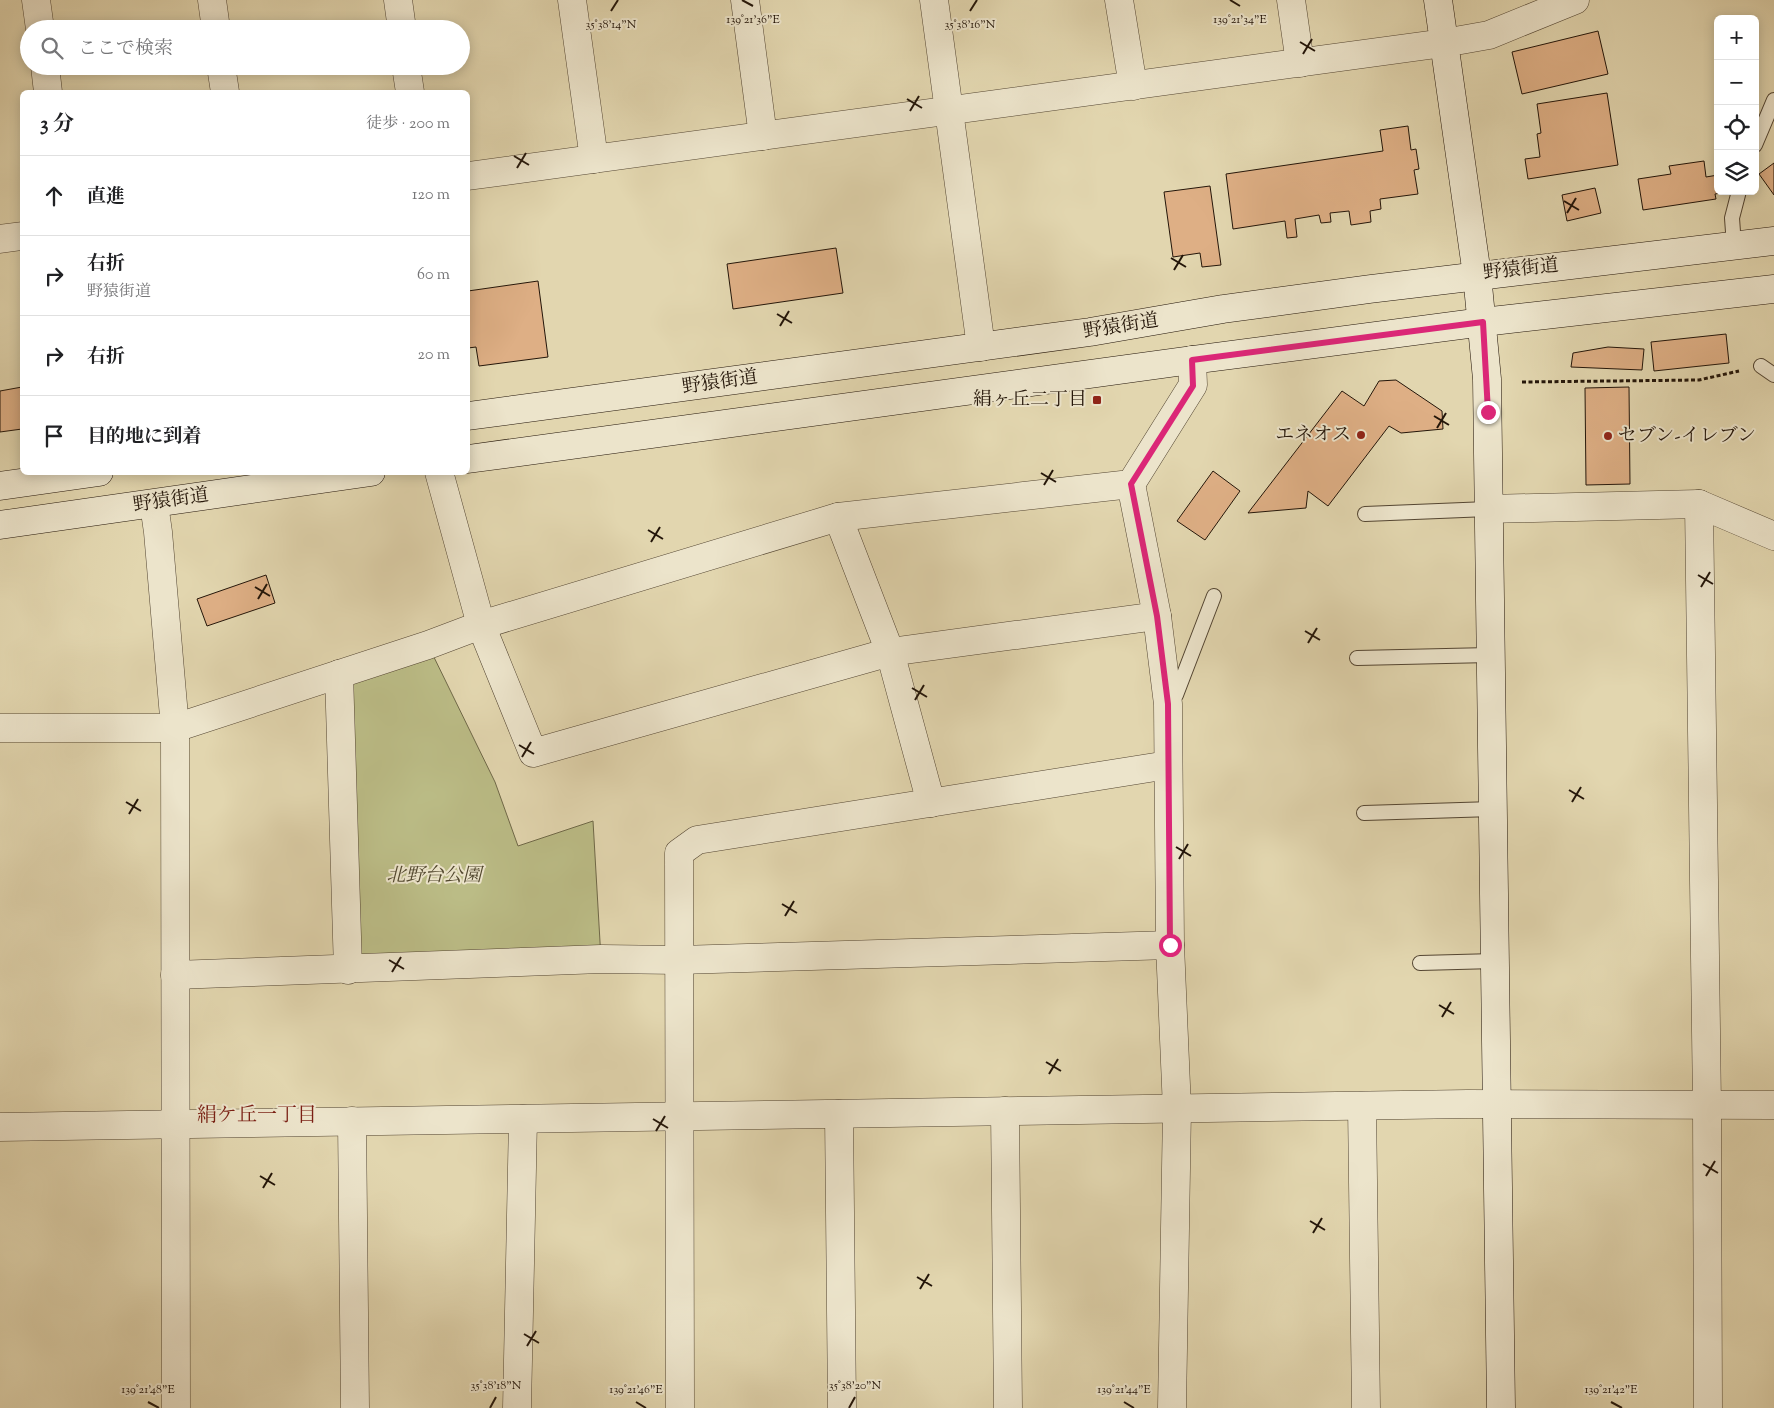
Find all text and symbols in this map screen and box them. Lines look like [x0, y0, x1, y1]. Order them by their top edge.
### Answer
text: 139°21'36"E [726, 11, 780, 29]
text: 139°21'34"E [1213, 11, 1267, 29]
map controls [1714, 15, 1759, 195]
button: + [1714, 15, 1759, 60]
text: 35°38'14"N [586, 16, 637, 34]
text: 35°38'16"N [945, 16, 996, 34]
search box [20, 20, 470, 75]
icon: search [38, 34, 66, 62]
text: ここで検索 [78, 36, 173, 63]
button: − [1714, 60, 1759, 105]
button: locate [1714, 105, 1759, 150]
text: 3 分 [40, 110, 74, 140]
text: 徒歩 · 200 m [366, 113, 450, 136]
button: layers [1714, 150, 1759, 195]
icon: ahead [40, 182, 68, 210]
text: 直進 [87, 184, 125, 211]
text: 120 m [412, 184, 450, 207]
text: 右折 [87, 251, 125, 278]
street label: 野猿街道 [1482, 253, 1560, 287]
icon: right [40, 262, 68, 290]
text: 60 m [417, 264, 450, 287]
text: 野猿街道 [87, 281, 151, 304]
street label: 野猿街道 [1081, 308, 1161, 346]
icon: right [40, 342, 68, 370]
text: 右折 [87, 344, 125, 371]
text: 20 m [417, 344, 450, 367]
street label: 野猿街道 [680, 364, 760, 402]
place label: 絹ヶ丘二丁目 [973, 387, 1087, 414]
marker: 絹ヶ丘二丁目 [1091, 394, 1103, 406]
route end [1477, 401, 1500, 424]
icon: arrive [40, 422, 68, 450]
place label: エネオス [1275, 422, 1351, 449]
place label: セブン-イレブン [1618, 423, 1756, 450]
text: 目的地に到着 [87, 424, 201, 451]
marker: エネオス [1355, 429, 1367, 441]
marker: セブン-イレブン [1602, 430, 1614, 442]
street label: 野猿街道 [131, 482, 211, 520]
park label: 北野台公園 [386, 863, 484, 890]
route start [1159, 934, 1182, 957]
district label: 絹ケ丘一丁目 [197, 1102, 317, 1131]
text: 35°38'18"N [471, 1377, 522, 1395]
text: 35°38'20"N [829, 1377, 882, 1395]
text: 139°21'48"E [121, 1381, 176, 1399]
text: 139°21'46"E [609, 1381, 663, 1399]
text: 139°21'44"E [1097, 1381, 1151, 1399]
text: 139°21'42"E [1585, 1381, 1638, 1399]

